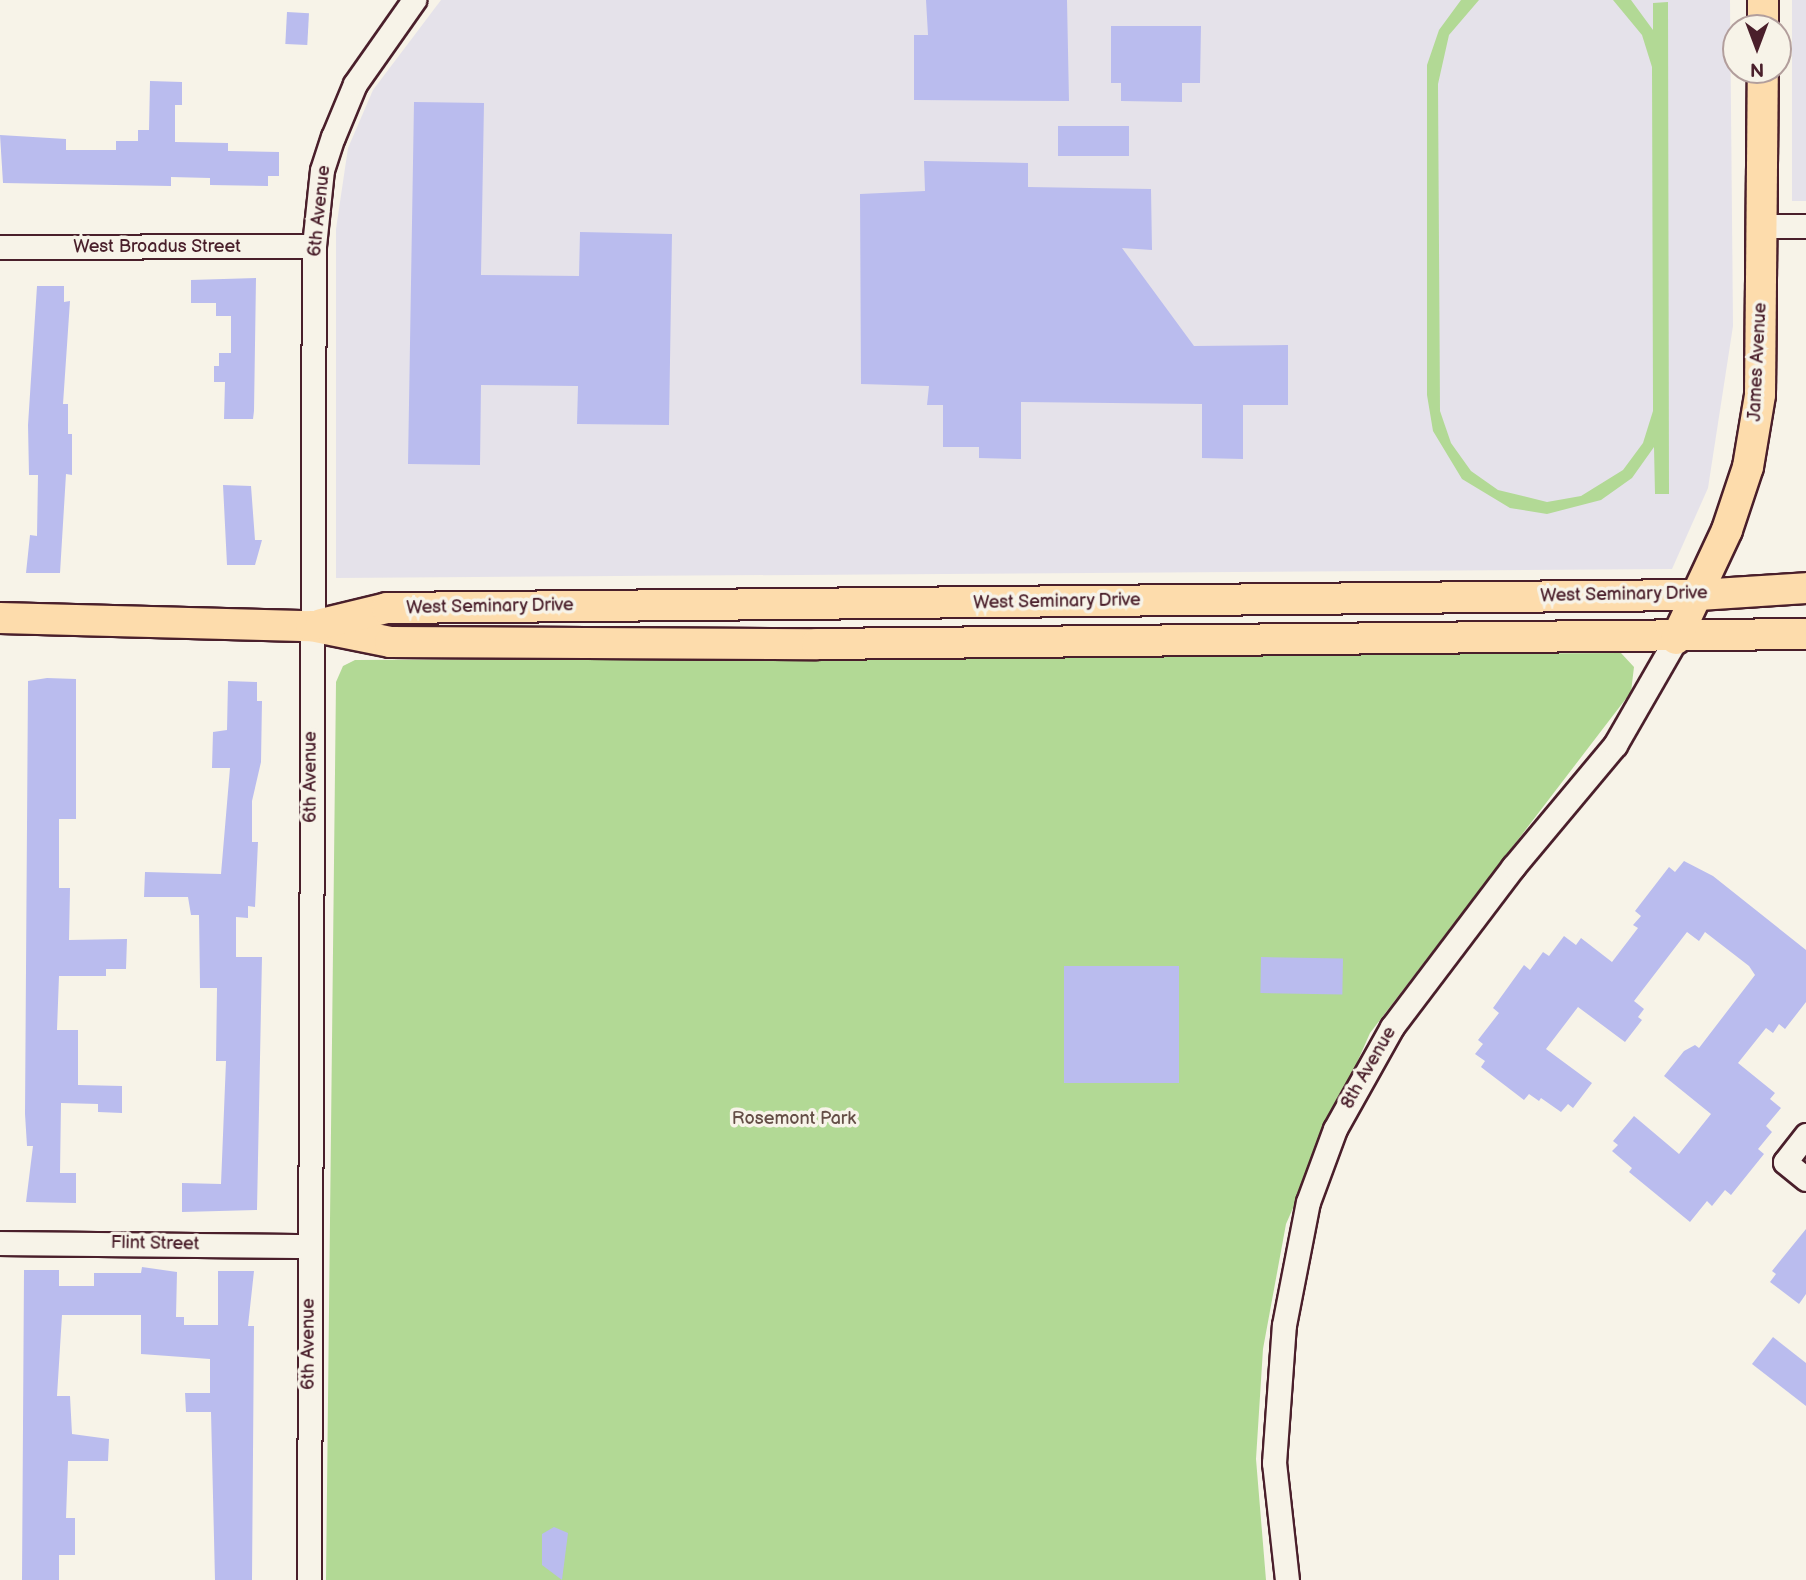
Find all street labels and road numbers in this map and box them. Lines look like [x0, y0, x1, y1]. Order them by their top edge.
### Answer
street label: 6th Avenue [304, 164, 336, 258]
street label: West Broadus Street [73, 236, 241, 258]
street label: James Avenue [1744, 302, 1772, 422]
street label: West Seminary Drive [1539, 583, 1709, 607]
street label: West Seminary Drive [972, 590, 1142, 614]
street label: West Seminary Drive [405, 595, 575, 619]
street label: 6th Avenue [300, 731, 322, 823]
street label: 8th Avenue [1337, 1023, 1401, 1113]
street label: Flint Street [110, 1232, 200, 1256]
street label: 6th Avenue [298, 1298, 320, 1390]

